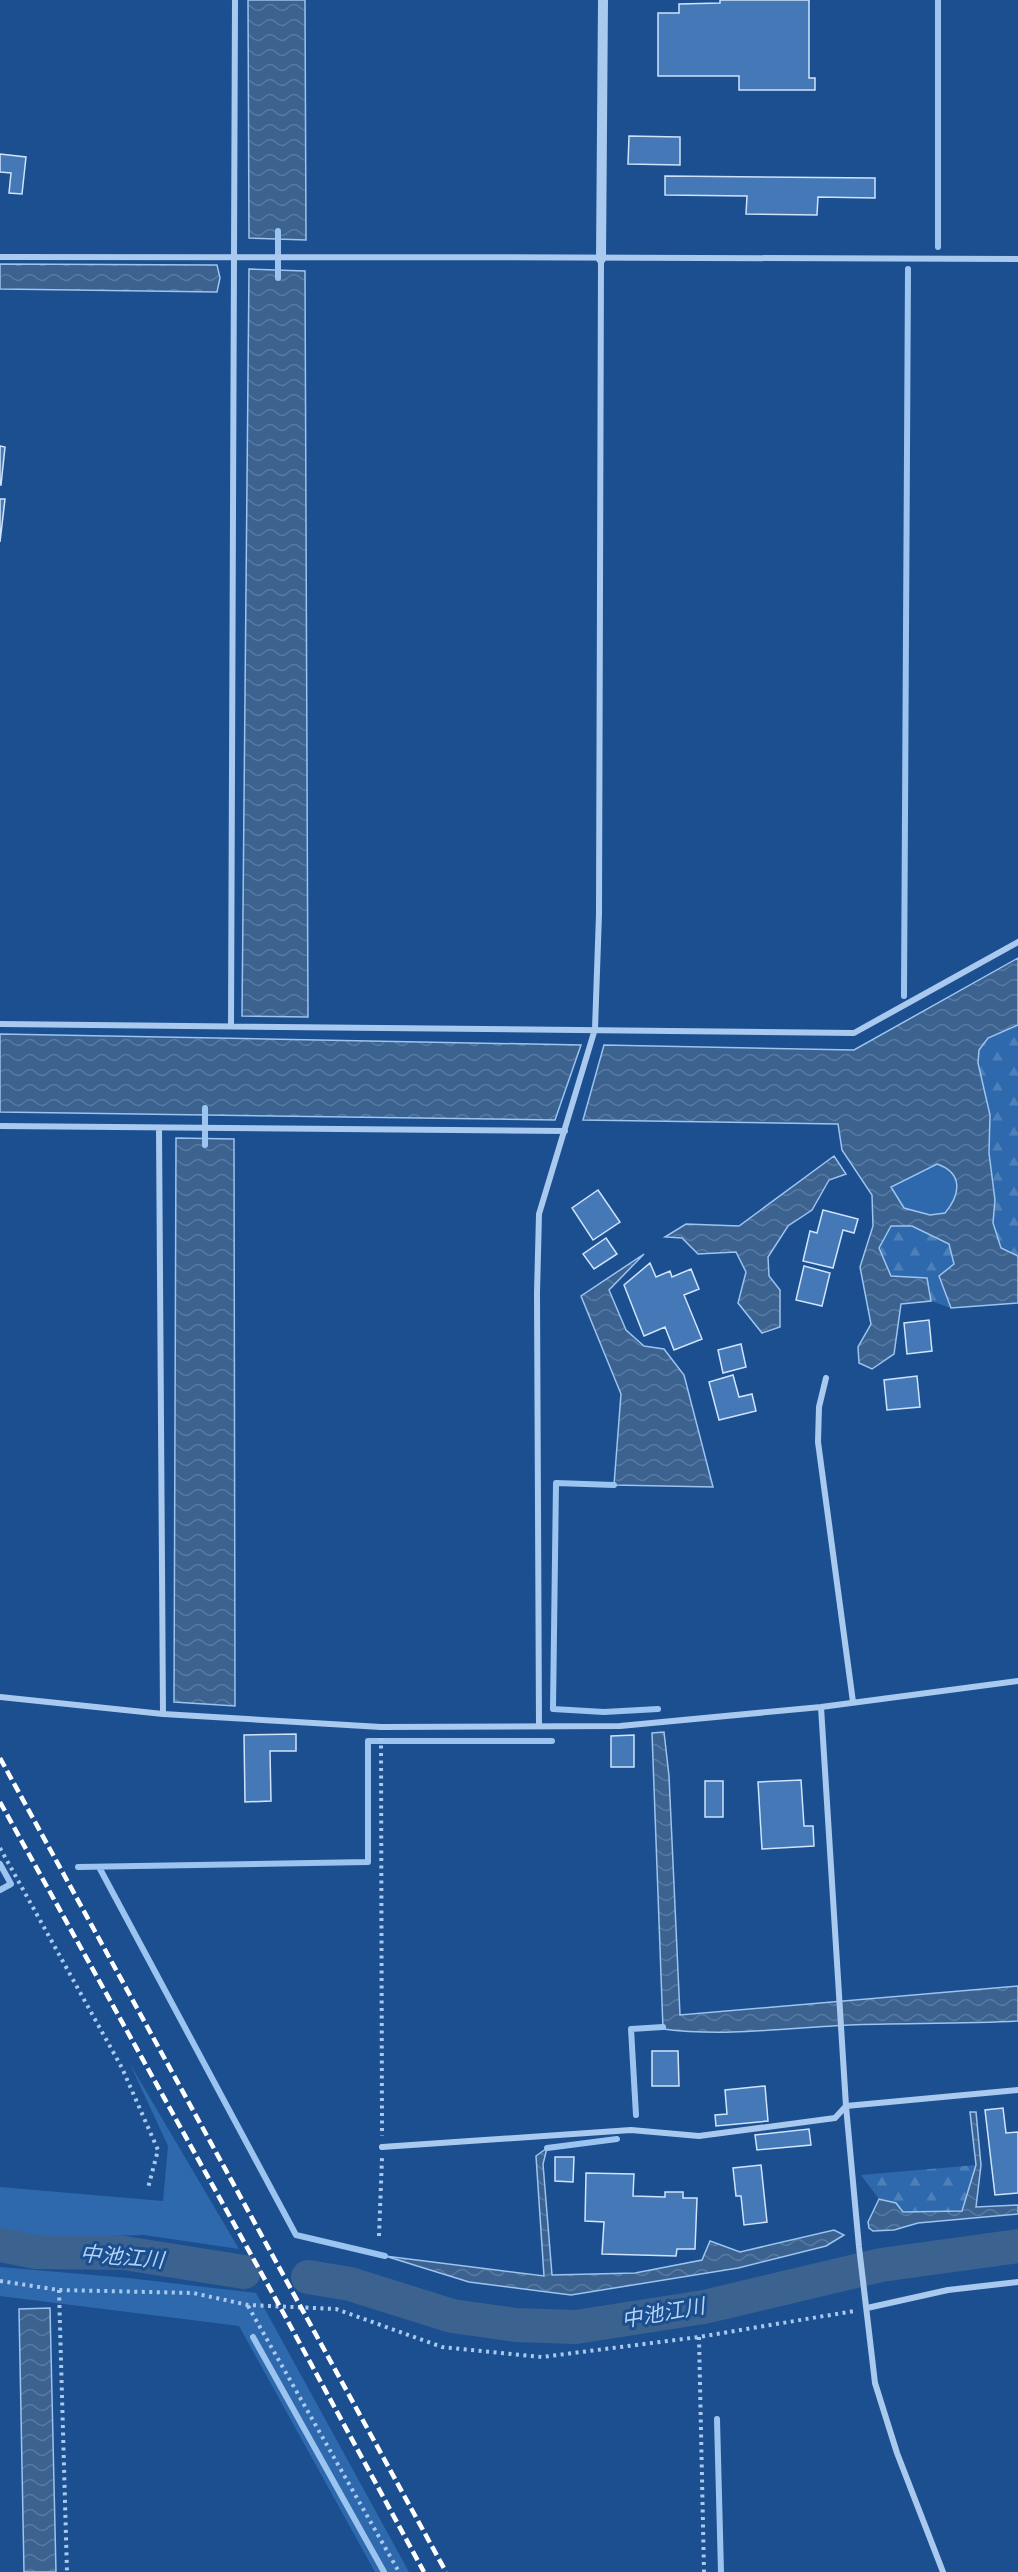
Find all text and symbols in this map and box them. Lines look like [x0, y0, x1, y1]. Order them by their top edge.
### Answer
water label: 中池江川 [79, 2240, 167, 2274]
water label: 中池江川 [619, 2293, 709, 2333]

